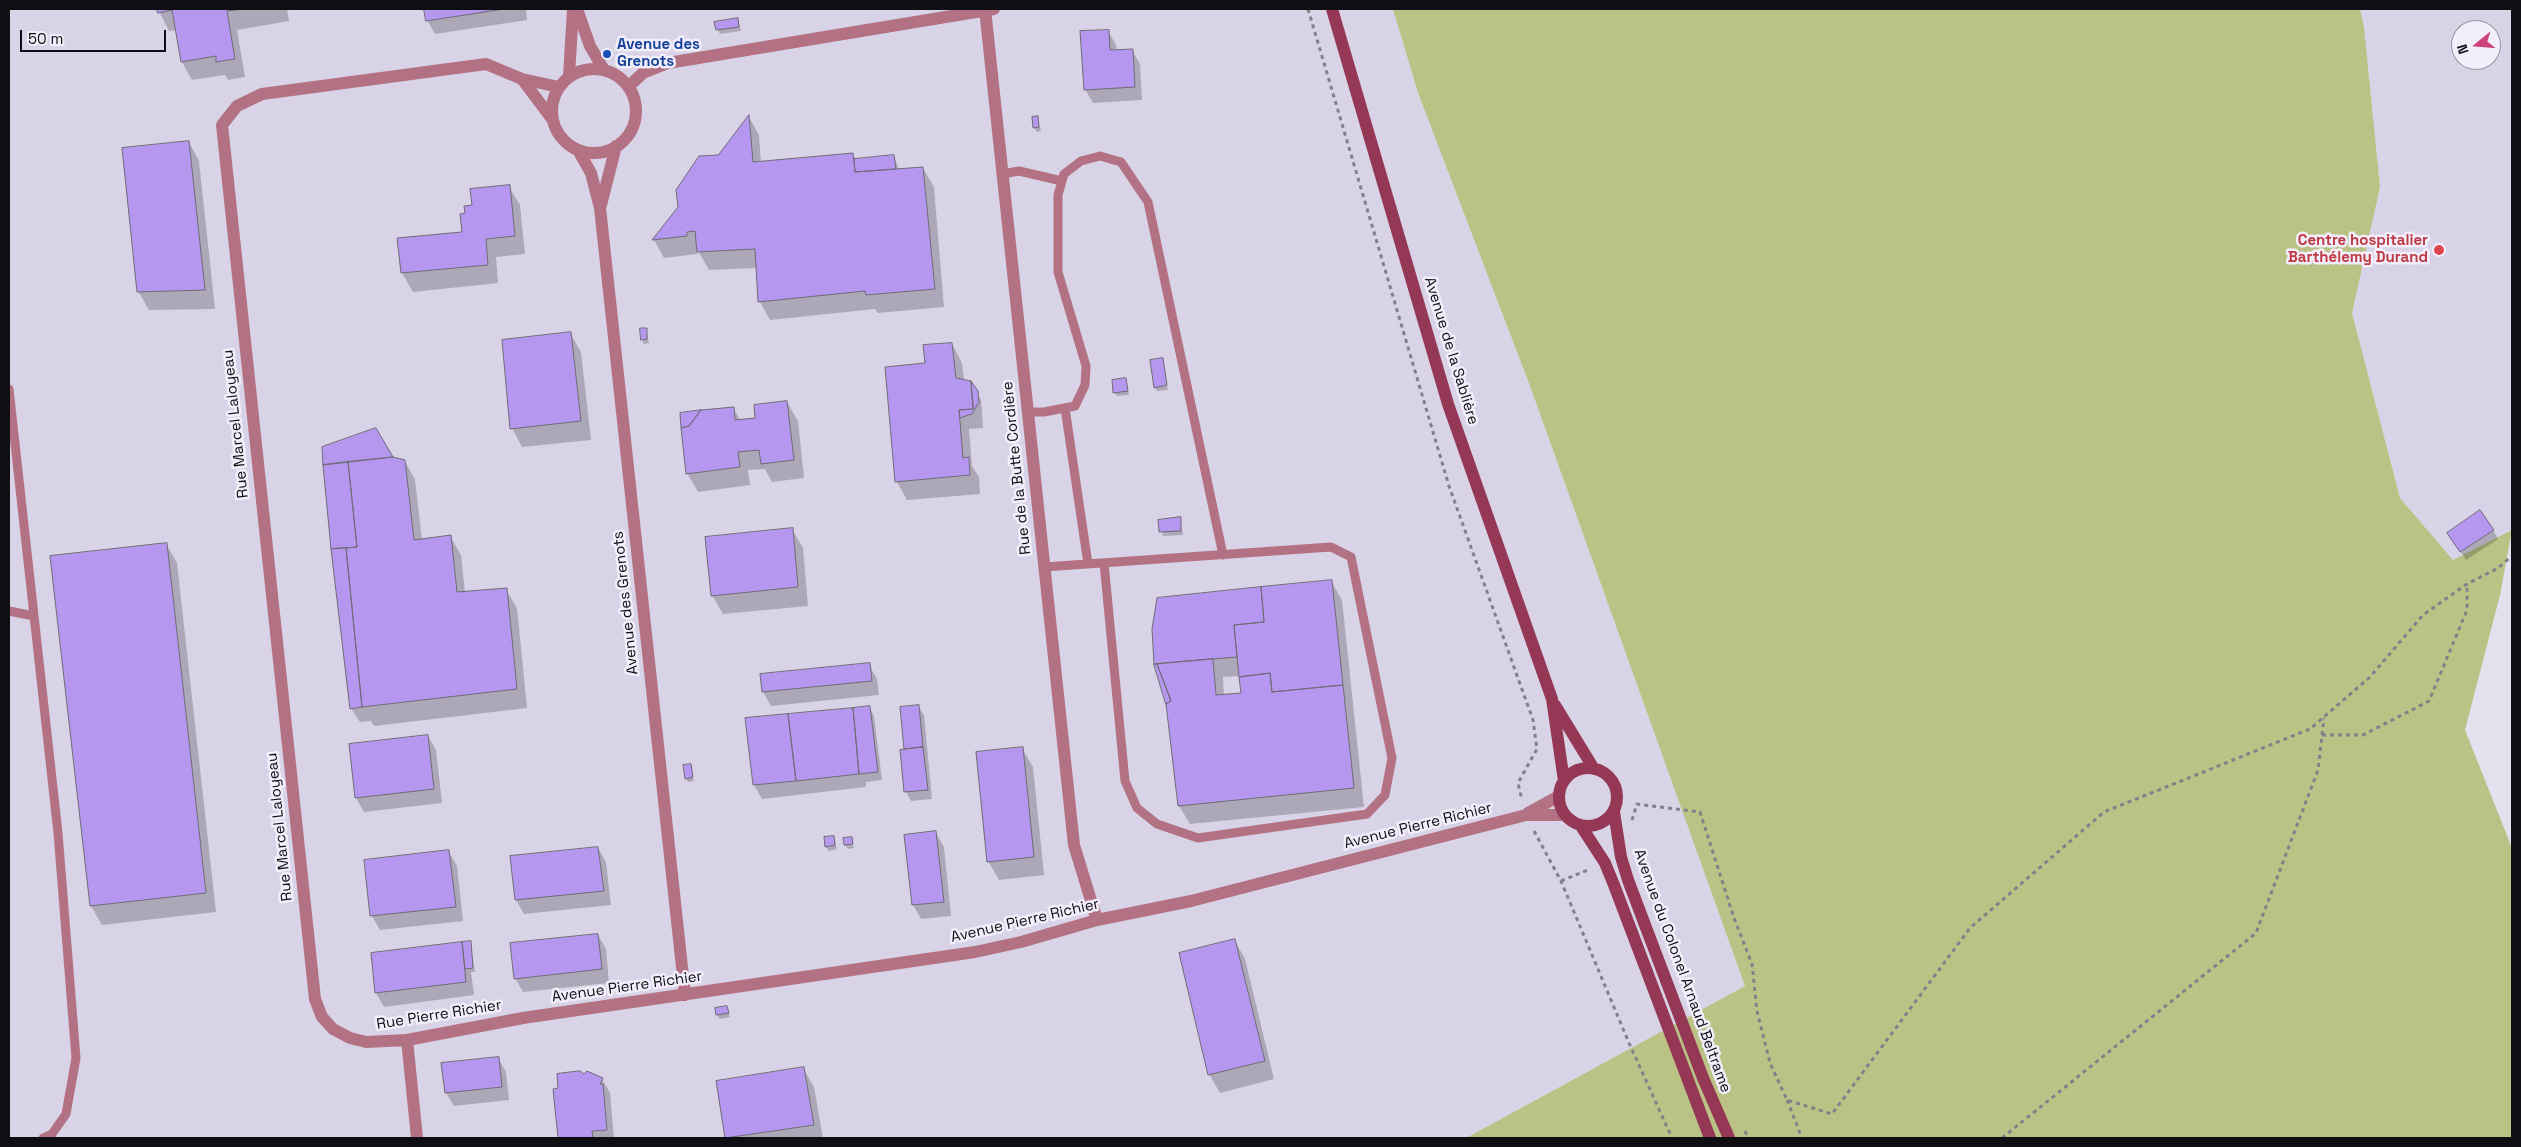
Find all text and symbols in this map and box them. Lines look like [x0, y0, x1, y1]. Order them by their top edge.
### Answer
scale bar [22, 20, 169, 52]
north arrow [2451, 20, 2501, 70]
text: 50 m [28, 29, 63, 48]
place label: Avenue des Grenots [617, 36, 700, 71]
text: N [2453, 42, 2473, 56]
marker: Avenue des Grenots [601, 48, 613, 60]
place label: Centre hospitalier Barthélemy Durand [2288, 232, 2428, 267]
marker: Centre hospitalier Barthélemy Durand [2432, 243, 2446, 257]
street label: Avenue de la Sablière [1420, 275, 1482, 427]
street label: Rue Marcel Laloyeau [219, 349, 253, 499]
street label: Rue de la Butte Cordière [999, 380, 1035, 556]
street label: Avenue des Grenots [610, 530, 642, 676]
street label: Rue Marcel Laloyeau [263, 752, 297, 902]
street label: Avenue Pierre Richier [1342, 799, 1494, 853]
street label: Avenue du Colonel Arnaud Beltrame [1629, 847, 1735, 1095]
street label: Avenue Pierre Richier [949, 895, 1101, 947]
street label: Avenue Pierre Richier [551, 968, 703, 1006]
street label: Rue Pierre Richier [375, 996, 503, 1034]

